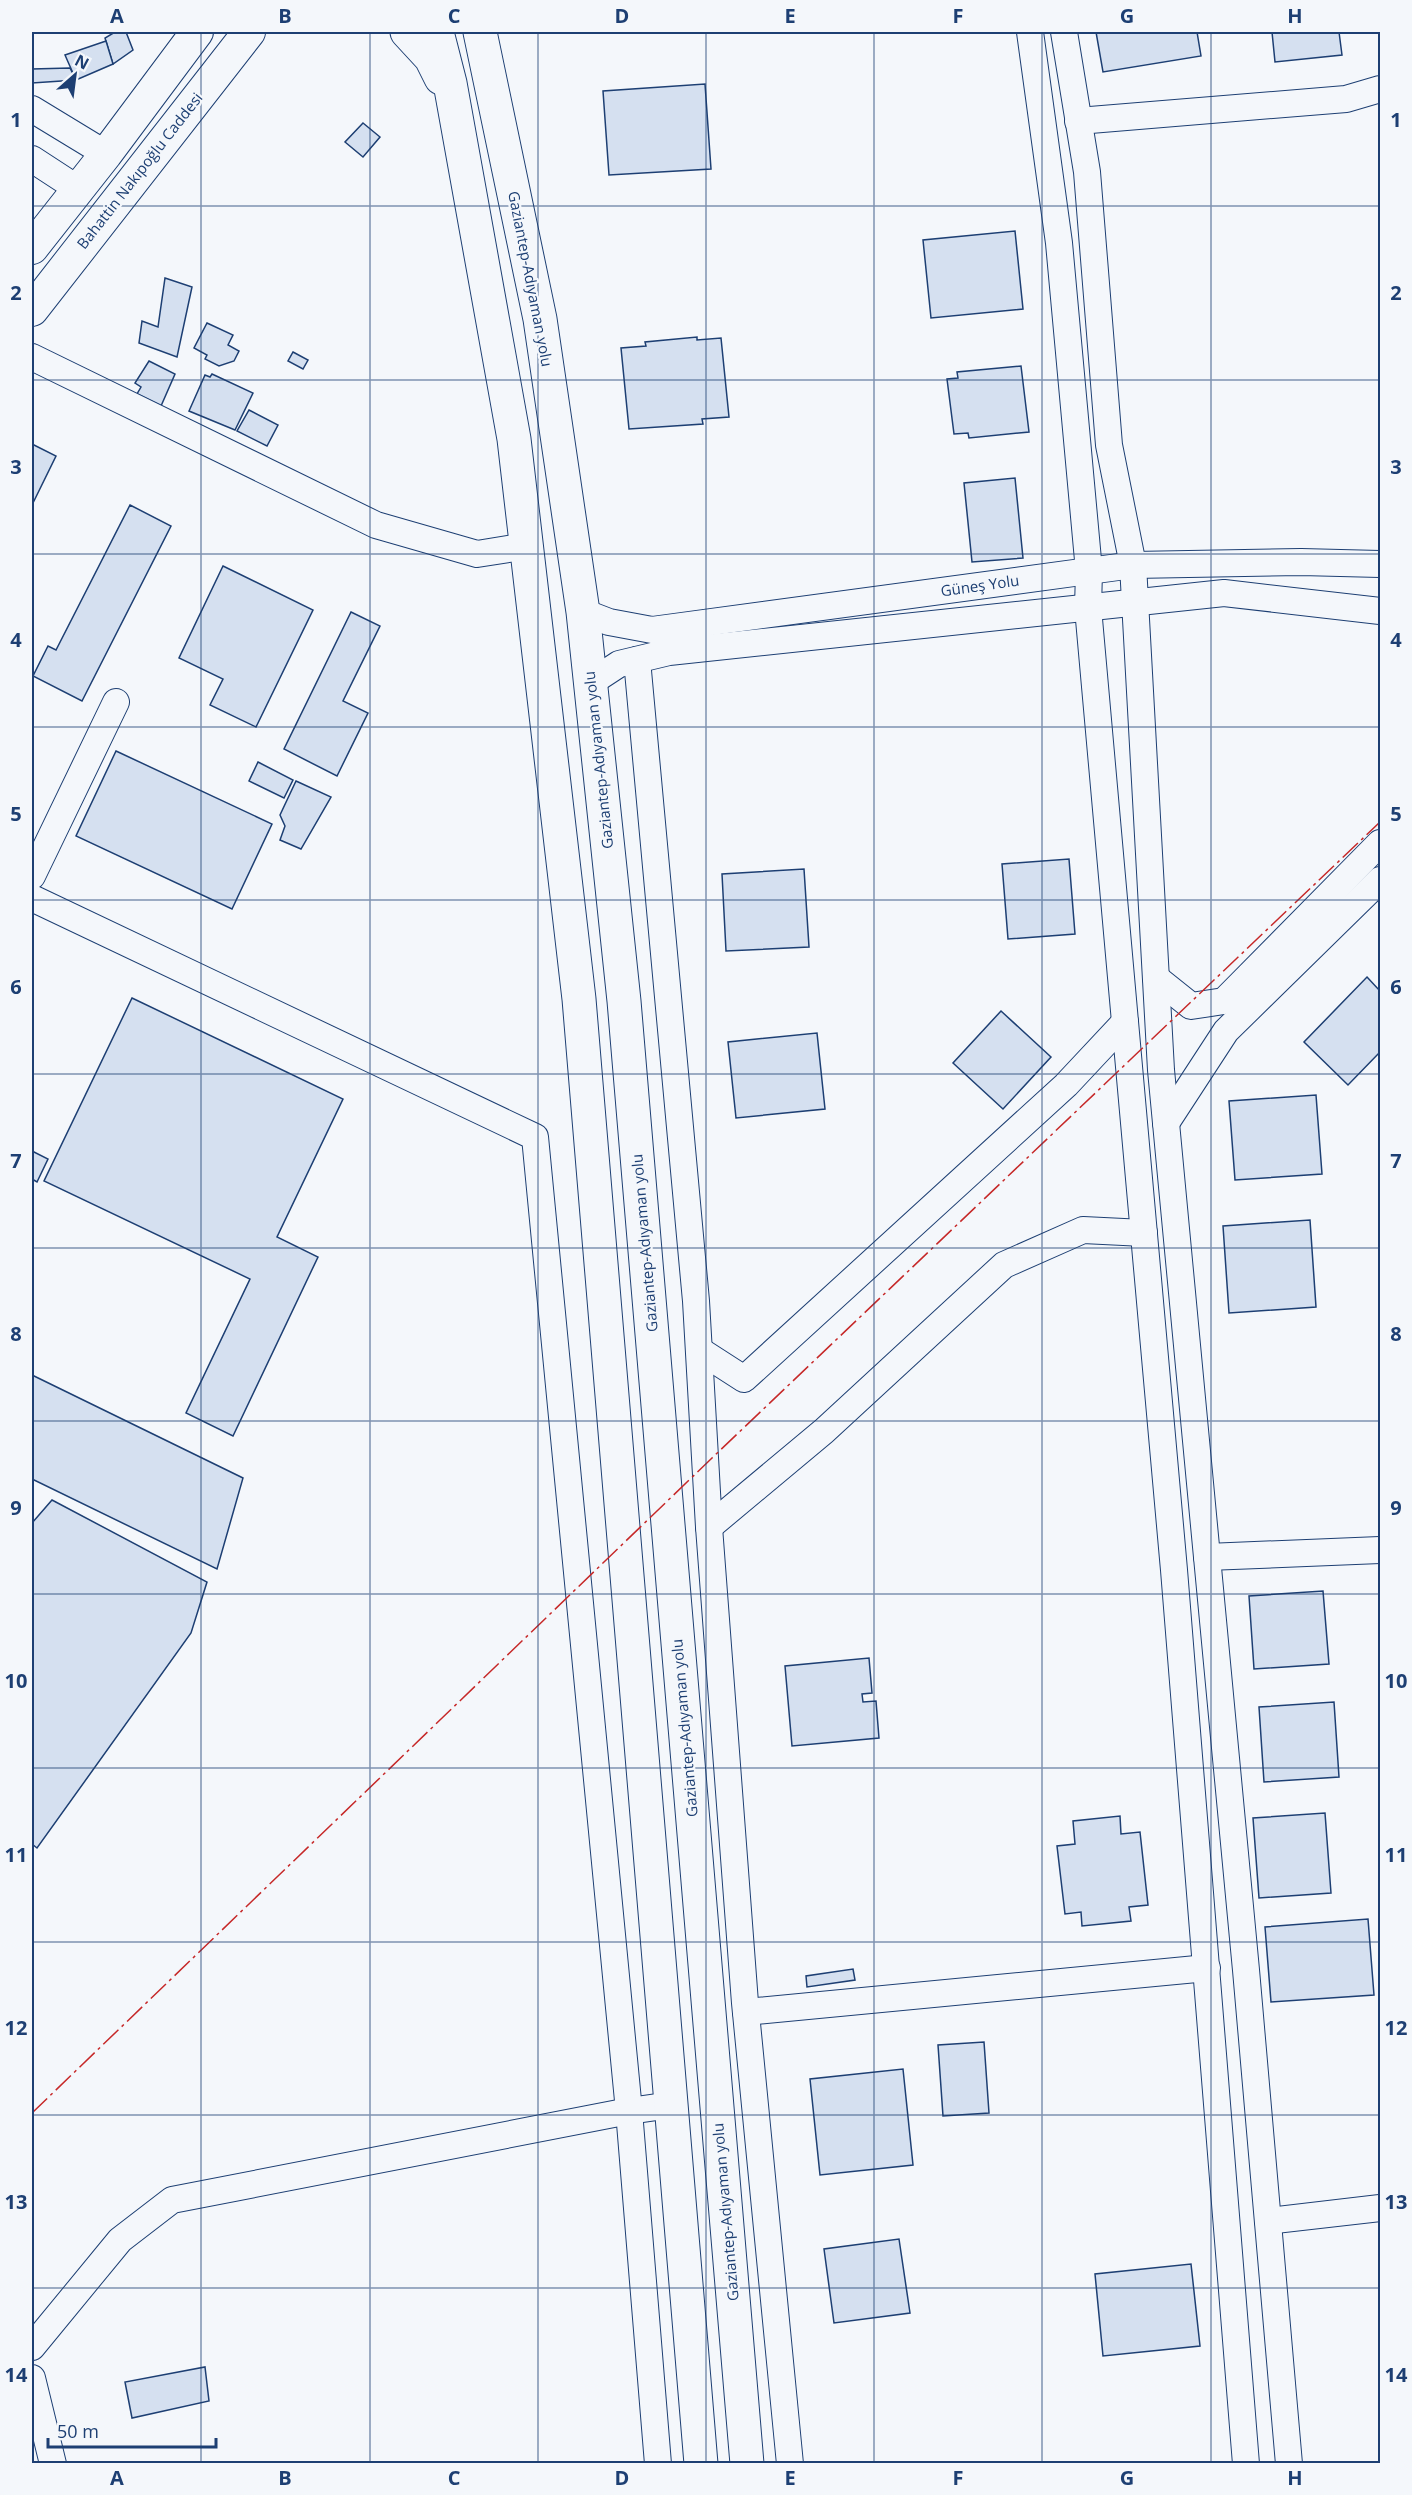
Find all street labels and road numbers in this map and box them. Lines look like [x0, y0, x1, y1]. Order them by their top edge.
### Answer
street label: Bahattin Nakıpoğlu Caddesi [72, 88, 207, 253]
street label: Gaziantep-Adıyaman yolu [504, 189, 558, 368]
street label: Güneş Yolu [939, 570, 1020, 600]
street label: Gaziantep-Adıyaman yolu [579, 670, 617, 850]
street label: Gaziantep-Adıyaman yolu [626, 1153, 662, 1333]
street label: Gaziantep-Adıyaman yolu [666, 1638, 702, 1818]
street label: Gaziantep-Adıyaman yolu [707, 2122, 743, 2302]

